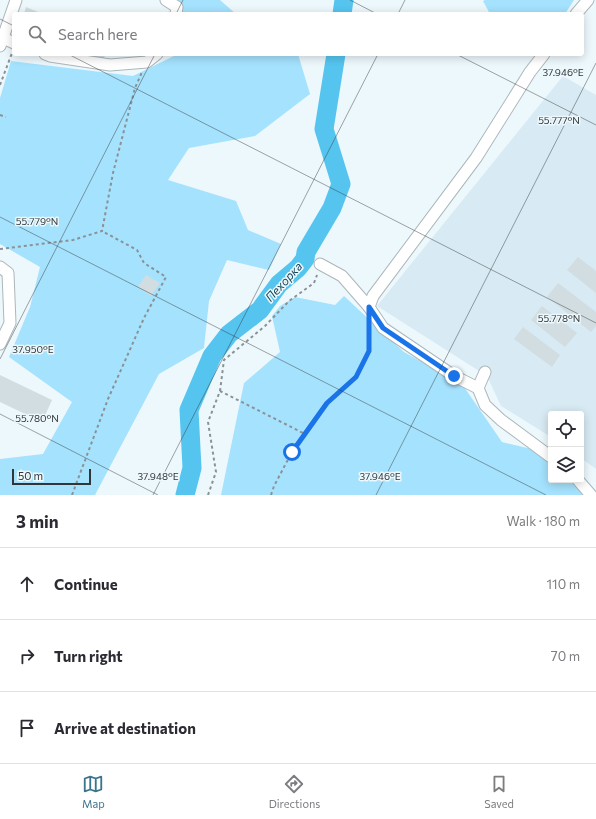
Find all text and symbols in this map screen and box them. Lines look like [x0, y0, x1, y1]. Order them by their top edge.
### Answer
search box [12, 12, 584, 56]
icon: search [26, 23, 48, 45]
text: Search here [58, 25, 137, 43]
text: 37.946°E [542, 66, 584, 78]
text: 55.777°N [538, 114, 580, 126]
text: 55.779°N [16, 215, 58, 227]
water label: Пехорка [262, 259, 305, 304]
text: 55.778°N [538, 312, 580, 324]
text: 37.950°E [12, 343, 54, 355]
route end [445, 367, 463, 385]
map controls [548, 411, 584, 483]
button: locate [548, 411, 584, 447]
text: 55.780°N [15, 412, 59, 424]
route start [283, 443, 301, 461]
button: layers [548, 447, 584, 483]
scale bar [12, 467, 91, 486]
text: 50 m [18, 469, 43, 482]
text: 37.948°E [137, 470, 179, 482]
text: 37.946°E [359, 470, 401, 482]
text: 3 min [16, 511, 59, 532]
text: Walk · 180 m [506, 513, 580, 529]
icon: ahead [16, 573, 38, 595]
text: Continue [54, 575, 118, 593]
text: 110 m [547, 576, 580, 592]
icon: right [16, 645, 38, 667]
text: Turn right [54, 647, 123, 665]
text: 70 m [551, 648, 580, 664]
icon: arrive [16, 717, 38, 739]
text: Arrive at destination [54, 719, 196, 737]
tab: Map [82, 773, 105, 810]
tab: Directions [269, 773, 320, 810]
tab: Saved [484, 773, 514, 810]

